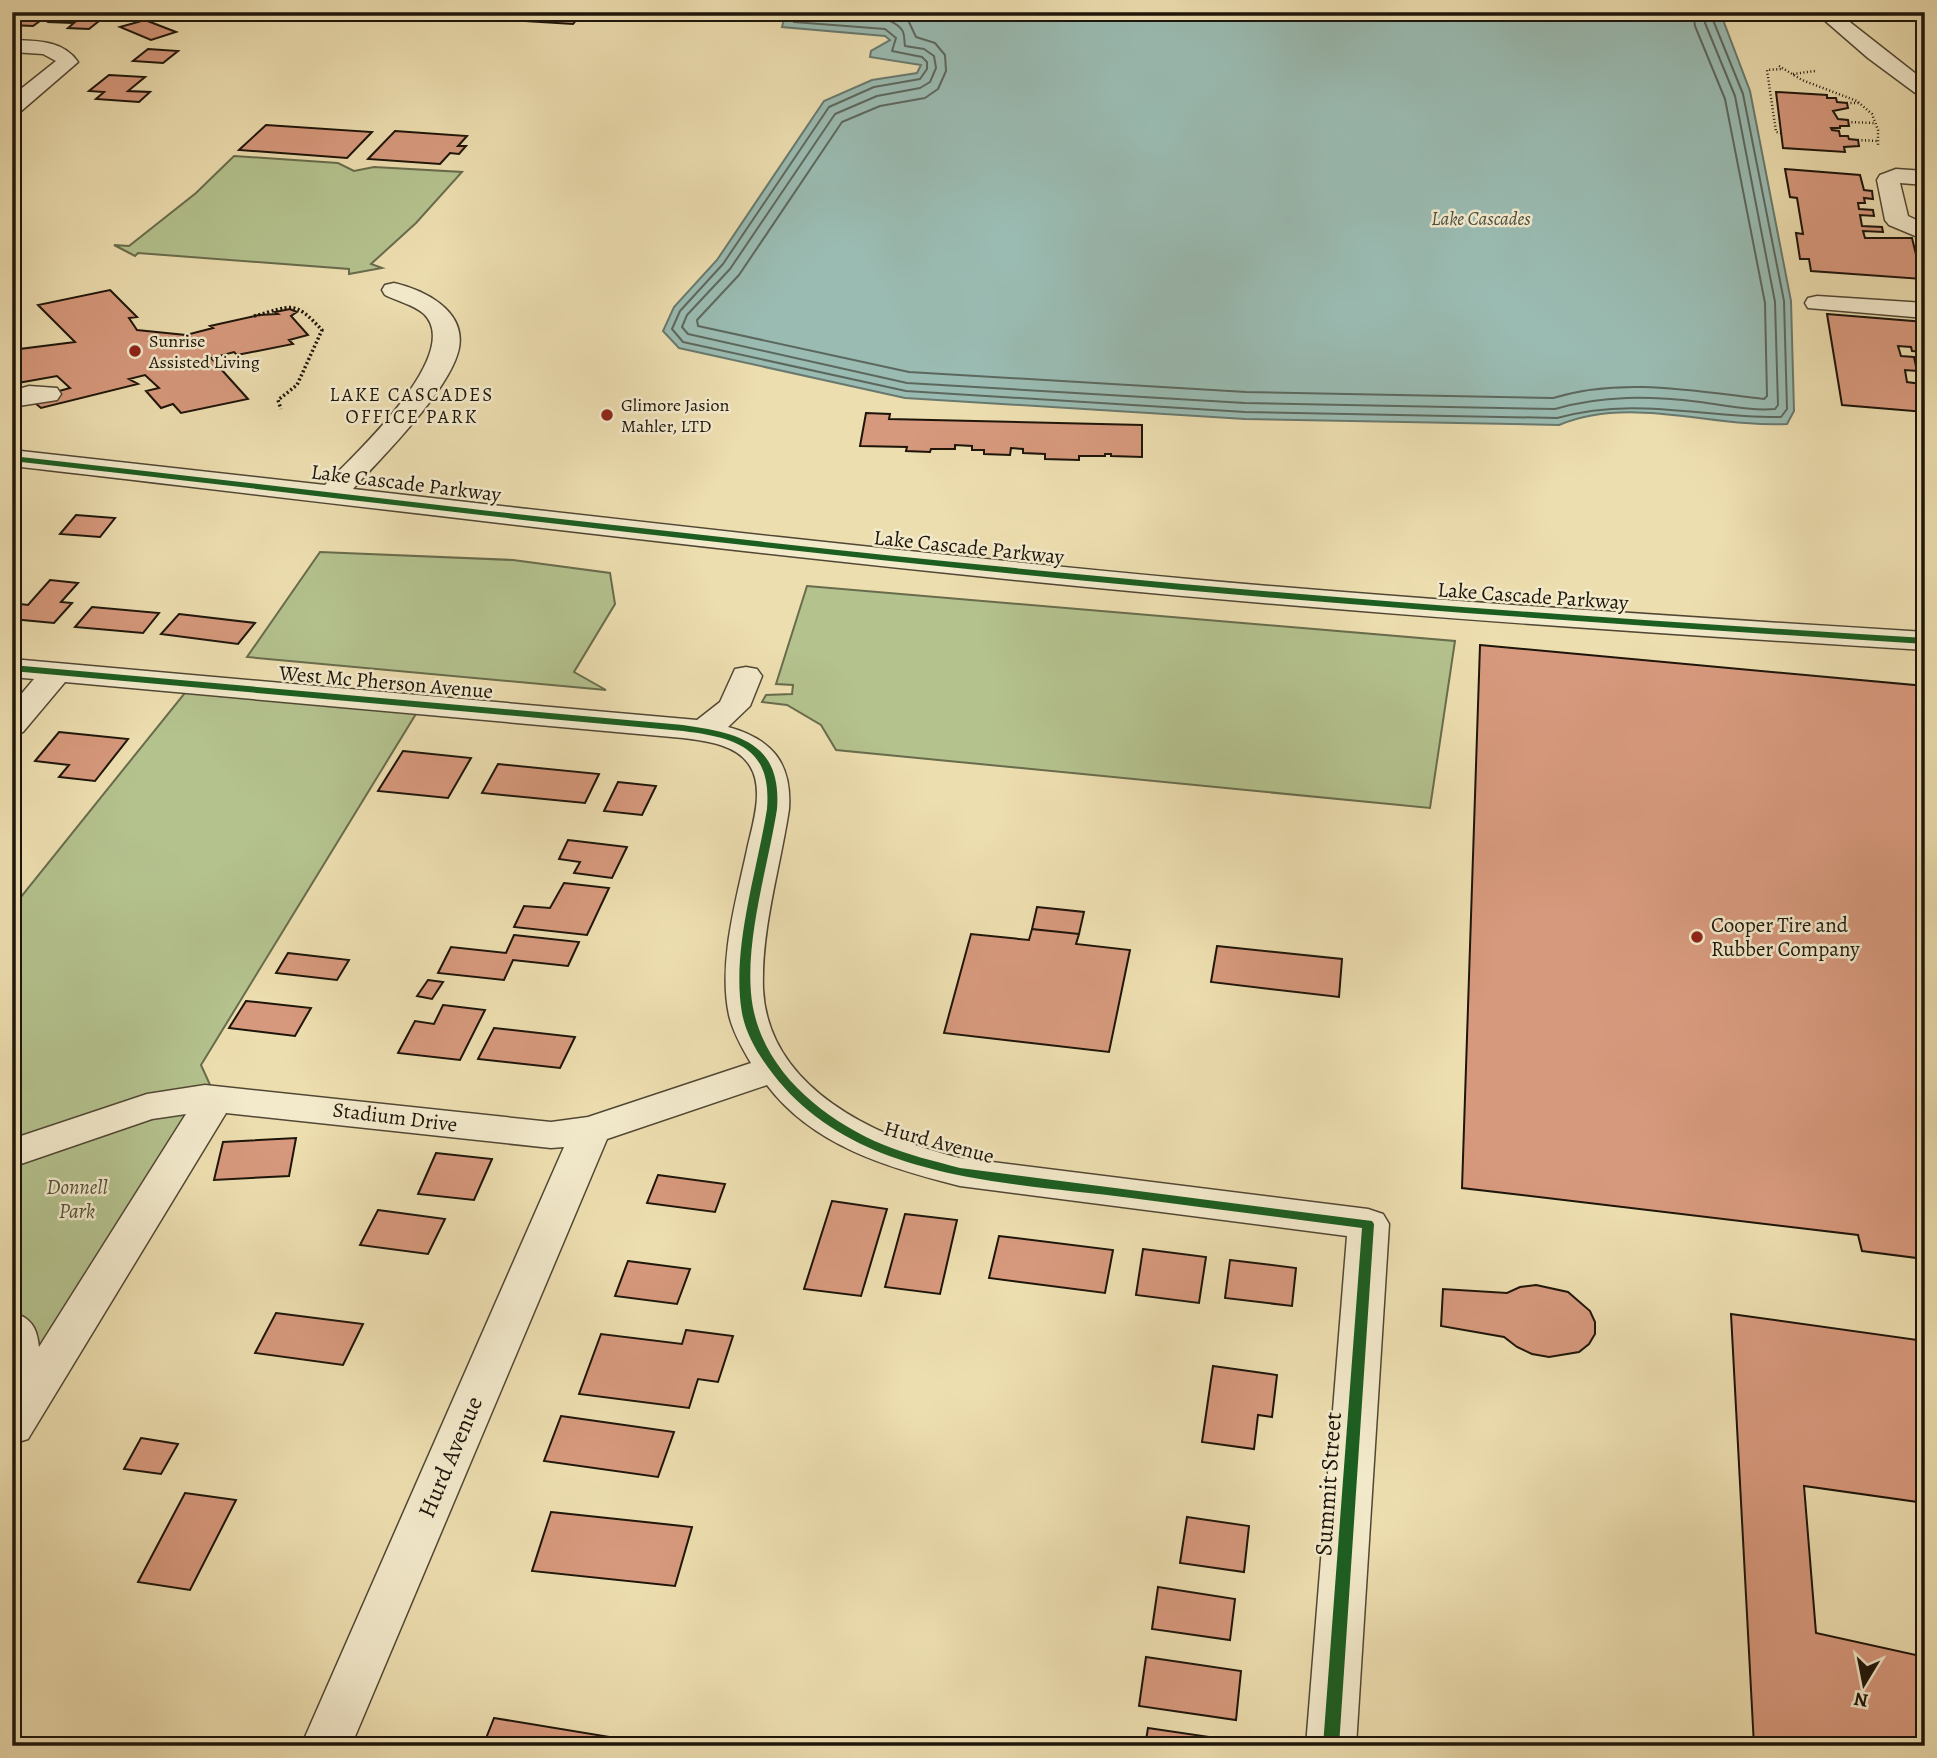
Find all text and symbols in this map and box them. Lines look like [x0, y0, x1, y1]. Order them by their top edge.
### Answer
water label: Lake Cascades [1431, 206, 1531, 232]
place label: Sunrise Assisted Living [148, 329, 260, 374]
marker: Sunrise Assisted Living [127, 343, 143, 359]
district label: LAKE CASCADES OFFICE PARK [330, 382, 494, 430]
place label: Glimore Jasion Mahler, LTD [621, 393, 730, 438]
marker: Glimore Jasion Mahler, LTD [599, 407, 615, 423]
street label: Lake Cascade Parkway [309, 457, 503, 509]
street label: Lake Cascade Parkway [872, 523, 1066, 571]
street label: Lake Cascade Parkway [1437, 575, 1630, 617]
street label: West Mc Pherson Avenue [277, 659, 494, 705]
place label: Cooper Tire and Rubber Company [1711, 911, 1860, 963]
marker: Cooper Tire and Rubber Company [1689, 929, 1705, 945]
street label: Stadium Drive [331, 1095, 459, 1139]
street label: Hurd Avenue [881, 1114, 997, 1170]
park label: Donnell Park [46, 1173, 109, 1225]
street label: Hurd Avenue [410, 1391, 490, 1523]
street label: Summit Street [1307, 1411, 1349, 1557]
north arrow [1828, 1650, 1898, 1720]
text: N [1852, 1686, 1870, 1714]

